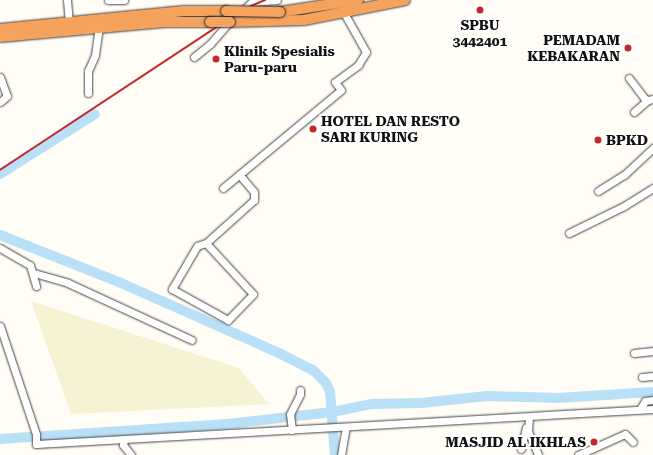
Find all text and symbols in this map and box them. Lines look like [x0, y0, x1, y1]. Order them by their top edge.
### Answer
marker: SPBU 3442401 [475, 5, 485, 15]
place label: SPBU 3442401 [453, 17, 507, 50]
place label: PEMADAM KEBAKARAN [527, 32, 620, 64]
place label: Klinik Spesialis Paru-paru [224, 43, 335, 76]
marker: PEMADAM KEBAKARAN [623, 43, 633, 53]
marker: Klinik Spesialis Paru-paru [211, 54, 221, 64]
place label: HOTEL DAN RESTO SARI KURING [321, 113, 460, 146]
marker: HOTEL DAN RESTO SARI KURING [308, 124, 318, 134]
place label: BPKD [606, 132, 648, 148]
marker: BPKD [593, 135, 603, 145]
place label: MASJID AL IKHLAS [445, 434, 586, 450]
marker: MASJID AL IKHLAS [589, 437, 599, 447]

